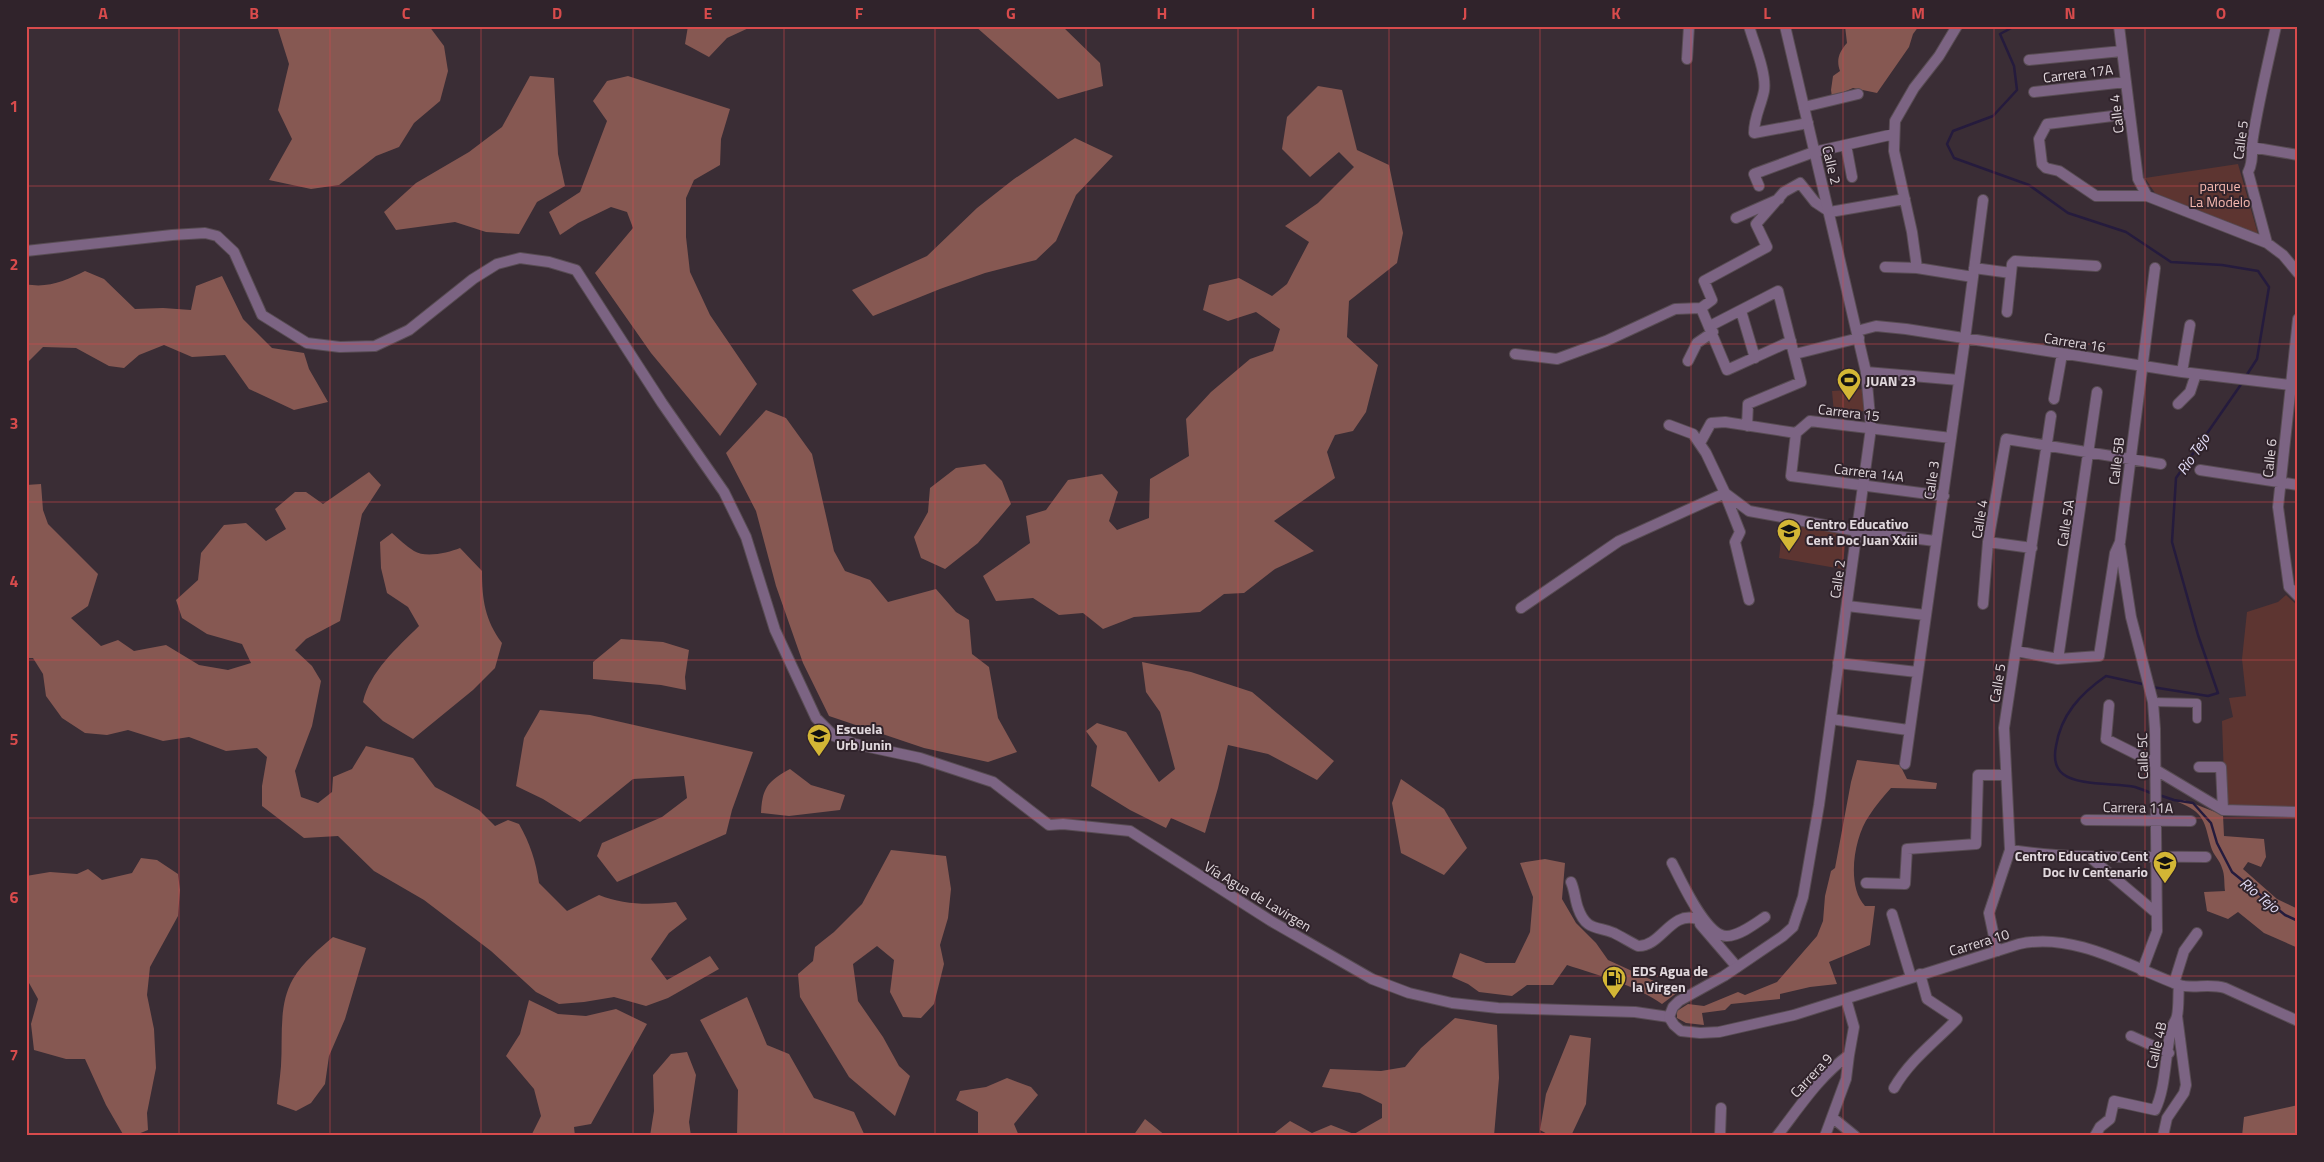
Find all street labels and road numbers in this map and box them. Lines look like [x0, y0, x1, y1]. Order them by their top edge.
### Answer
street label: Carrera 17A [2042, 58, 2115, 88]
street label: Calle 4 [2103, 93, 2129, 135]
street label: Calle 5 [2227, 119, 2253, 161]
street label: Calle 2 [1817, 143, 1847, 187]
street label: Carrera 16 [2043, 327, 2107, 357]
street label: Carrera 15 [1817, 398, 1881, 426]
street label: Calle 5B [2103, 436, 2129, 486]
street label: Calle 6 [2257, 437, 2282, 479]
street label: Carrera 14A [1833, 457, 1906, 487]
street label: Calle 3 [1918, 459, 1944, 501]
street label: Calle 5A [2051, 497, 2079, 548]
street label: Calle 4 [1966, 498, 1992, 540]
street label: Calle 2 [1824, 558, 1850, 600]
street label: Calle 5 [1984, 662, 2010, 704]
street label: Calle 5C [2131, 732, 2153, 780]
street label: Carrera 11A [2103, 796, 2174, 818]
street label: Vía Agua de Lavirgen [1200, 856, 1316, 936]
street label: Carrera 10 [1946, 923, 2012, 961]
street label: Calle 4B [2140, 1019, 2172, 1071]
street label: Carrera 9 [1785, 1048, 1837, 1102]

